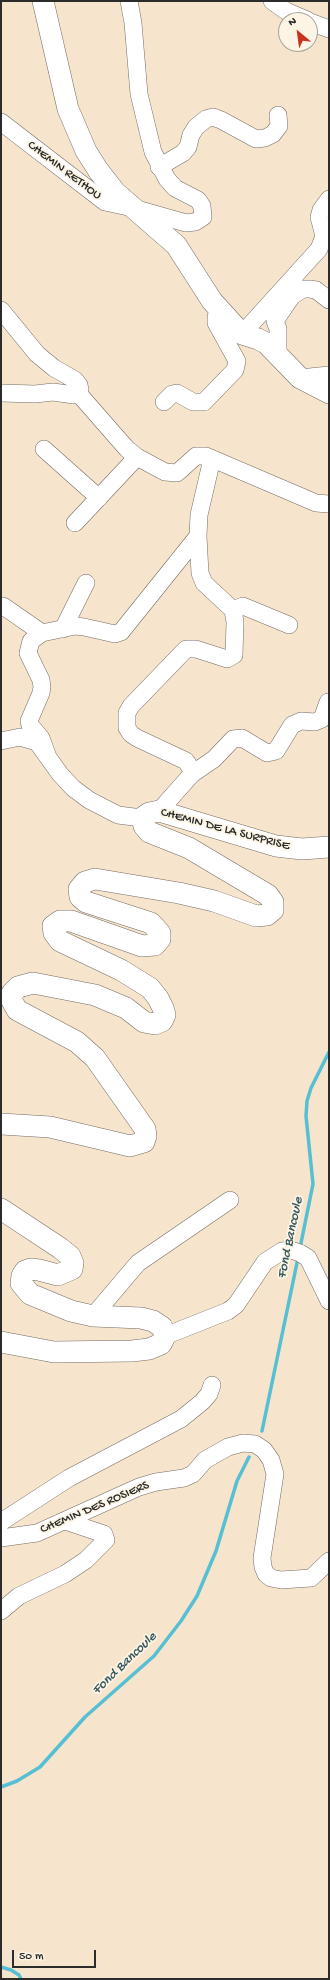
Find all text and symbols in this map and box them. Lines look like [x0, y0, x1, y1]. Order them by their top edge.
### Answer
north arrow [278, 12, 318, 52]
text: N [287, 15, 299, 29]
street label: CHEMIN RETHOU [24, 138, 104, 204]
street label: CHEMIN DE LA SURPRISE [159, 805, 291, 855]
water label: Fond Bancoule [274, 1196, 308, 1280]
street label: CHEMIN DES ROSIERS [38, 1478, 152, 1538]
water label: Fond Bancoule [89, 1629, 161, 1699]
scale bar [14, 1942, 98, 1968]
text: 50 m [19, 1950, 44, 1964]

